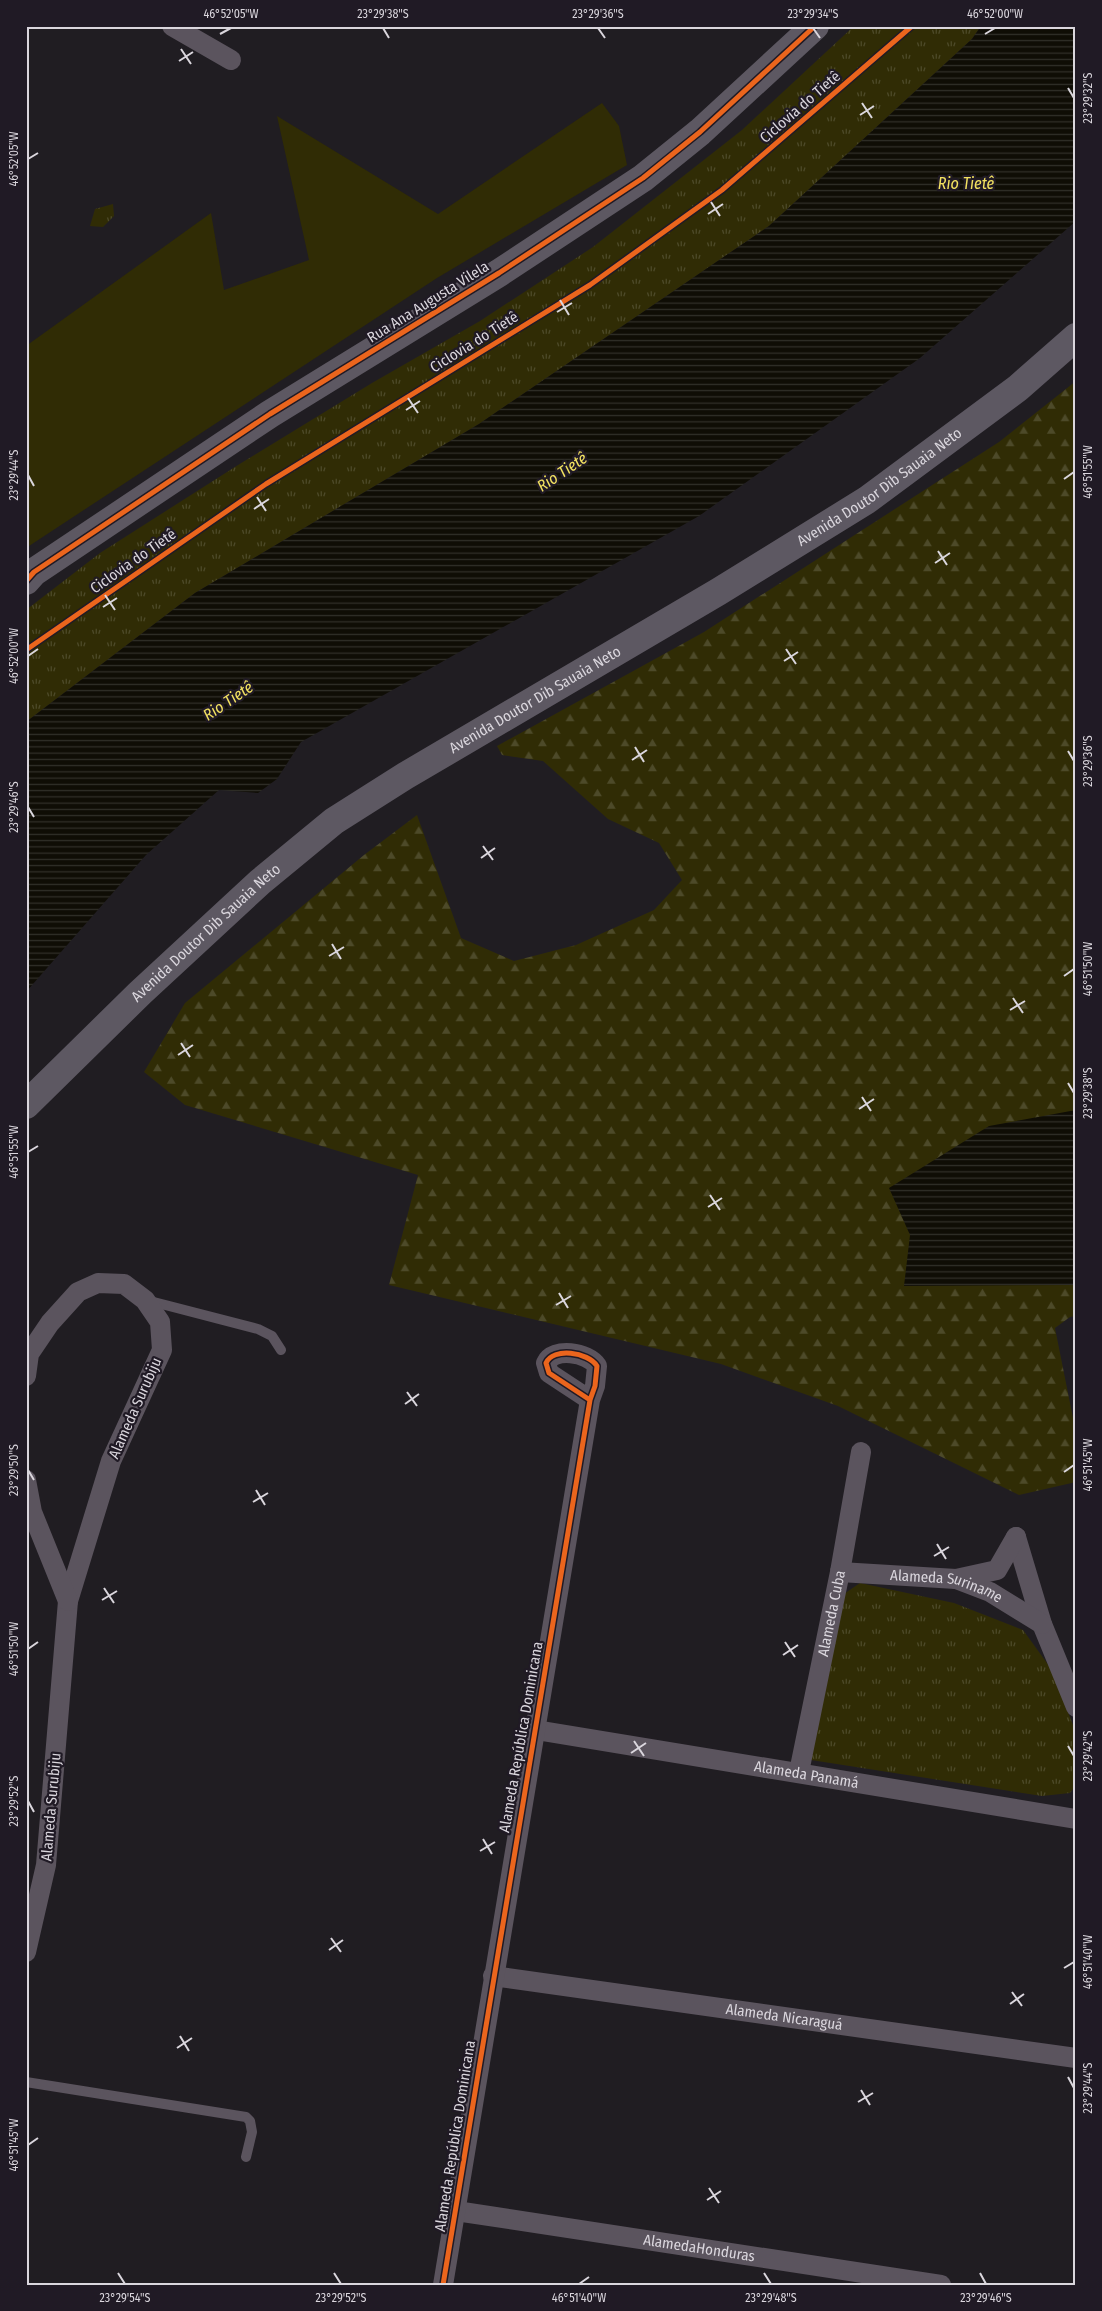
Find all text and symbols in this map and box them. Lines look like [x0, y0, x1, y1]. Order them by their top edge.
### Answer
text: 46°52'05"W [203, 7, 259, 21]
text: 23°29'38"S [357, 7, 409, 21]
text: 23°29'36"S [572, 7, 624, 21]
text: 23°29'34"S [788, 7, 838, 21]
text: 46°52'00"W [967, 7, 1023, 21]
street label: Ciclovia do Tietê [756, 67, 844, 147]
text: 23°29'32"S [1081, 73, 1095, 123]
text: 46°52'05"W [7, 131, 21, 187]
water label: Rio Tietê [938, 174, 995, 193]
street label: Rua Ana Augusta Vilela [364, 257, 492, 347]
street label: Ciclovia do Tietê [427, 308, 521, 376]
street label: Avenida Doutor Dib Sauaia Neto [794, 424, 965, 550]
text: 46°51'55"W [1081, 445, 1095, 499]
water label: Rio Tietê [533, 448, 591, 496]
text: 23°29'44"S [7, 450, 21, 500]
street label: Ciclovia do Tietê [87, 525, 179, 597]
text: 46°52'00"W [7, 628, 21, 684]
street label: Avenida Doutor Dib Sauaia Neto [446, 642, 624, 757]
water label: Rio Tietê [199, 677, 257, 725]
text: 23°29'36"S [1081, 735, 1095, 787]
text: 23°29'46"S [7, 781, 21, 833]
street label: Avenida Doutor Dib Sauaia Neto [127, 860, 284, 1006]
text: 46°51'50"W [1081, 942, 1095, 996]
text: 23°29'38"S [1081, 1067, 1095, 1119]
text: 46°51'55"W [7, 1125, 21, 1179]
street label: Alameda Surubiju [105, 1355, 165, 1461]
text: 46°51'45"W [1081, 1438, 1095, 1492]
text: 23°29'50"S [7, 1444, 21, 1496]
street label: Alameda Suriname [890, 1566, 1006, 1607]
street label: Alameda Cuba [814, 1569, 849, 1658]
text: 46°51'50"W [7, 1622, 21, 1676]
street label: Alameda República Dominicana [495, 1640, 547, 1834]
text: 23°29'42"S [1081, 1731, 1095, 1781]
street label: Alameda Surubiju [37, 1752, 65, 1862]
street label: Alameda Panamá [753, 1757, 860, 1792]
text: 23°29'52"S [7, 1775, 21, 1826]
text: 46°51'40"W [1081, 1935, 1095, 1989]
street label: Alameda Nicaraguá [725, 2000, 844, 2034]
street label: Alameda República Dominicana [431, 2039, 479, 2233]
text: 23°29'44"S [1081, 2063, 1095, 2113]
text: 46°51'45"W [7, 2118, 21, 2172]
street label: AlamedaHonduras [642, 2231, 756, 2266]
text: 23°29'54"S [100, 2291, 151, 2305]
text: 23°29'52"S [316, 2291, 367, 2305]
text: 46°51'40"W [552, 2291, 606, 2305]
text: 23°29'48"S [745, 2291, 797, 2305]
text: 23°29'46"S [960, 2291, 1012, 2305]

